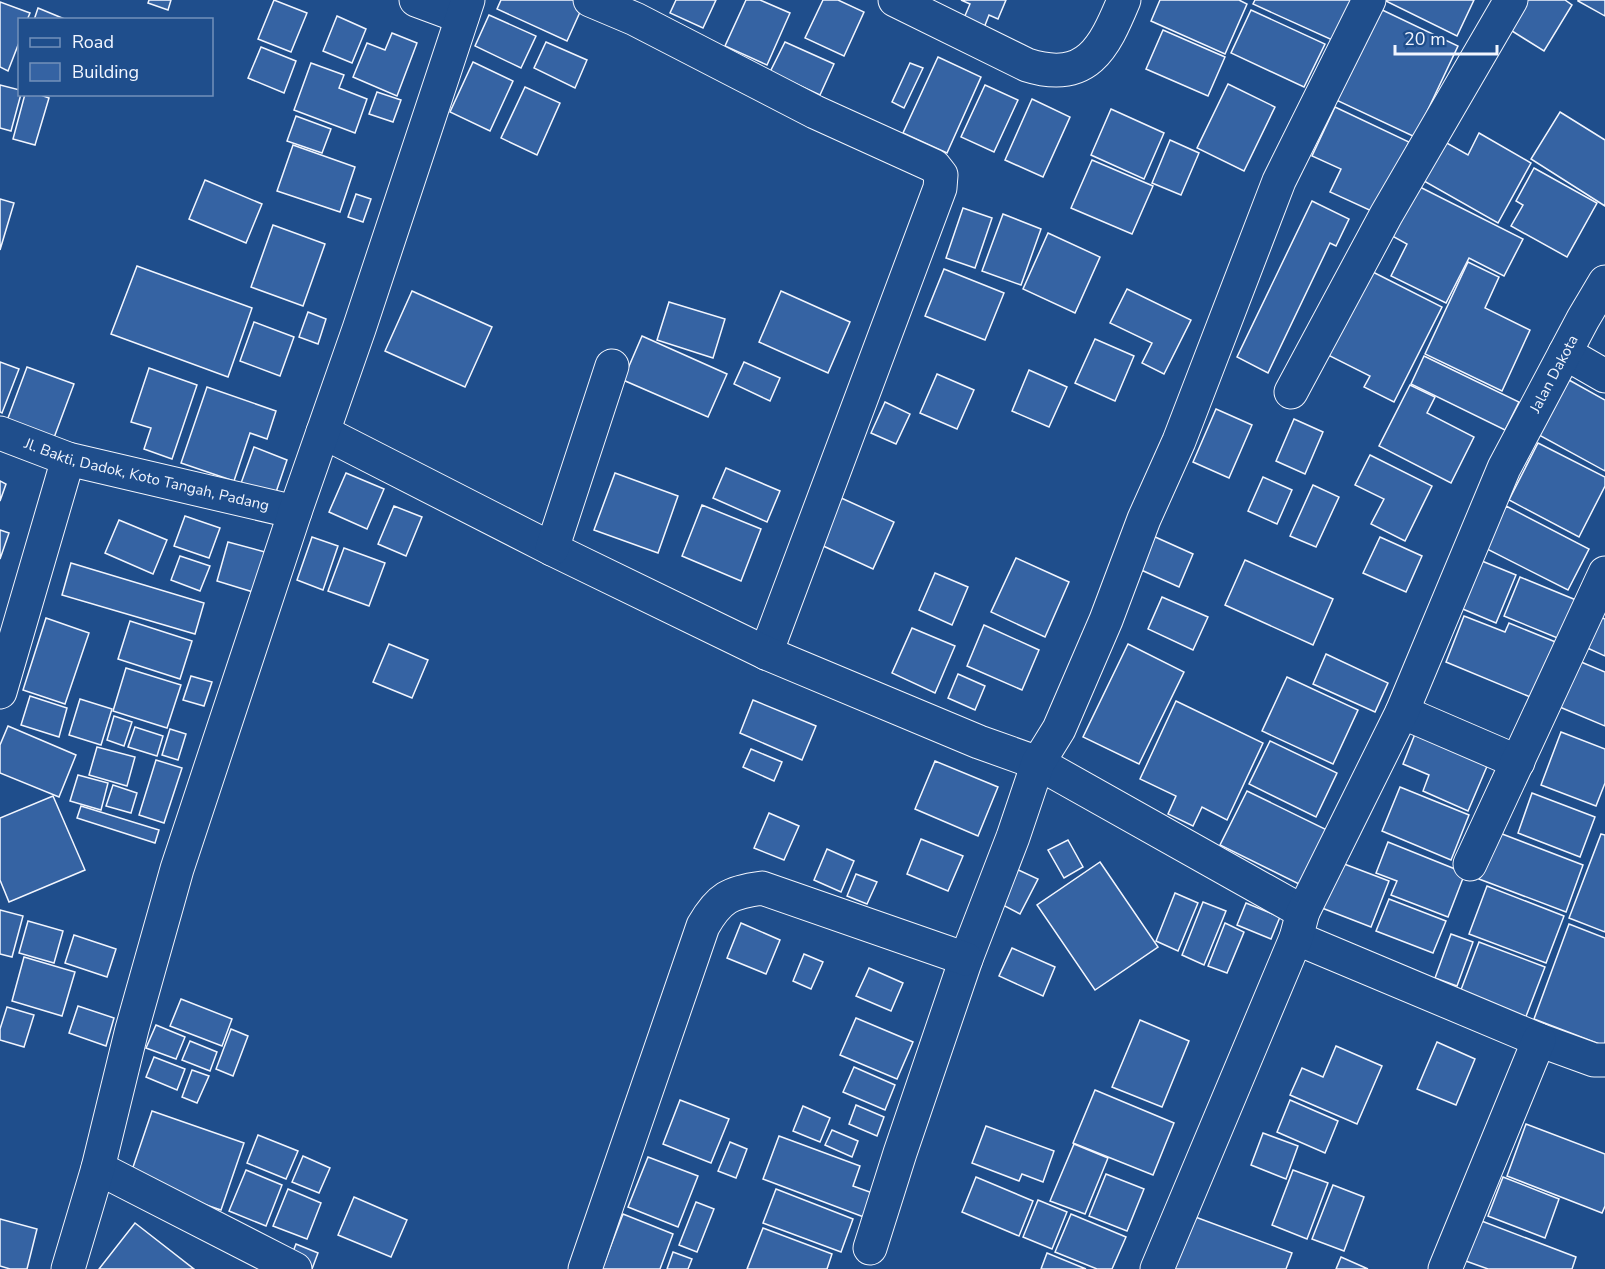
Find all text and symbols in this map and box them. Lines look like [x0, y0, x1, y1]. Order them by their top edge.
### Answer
legend [18, 18, 213, 96]
scale bar [1395, 18, 1497, 56]
text: 20 m [1404, 27, 1446, 51]
text: Road [72, 30, 114, 54]
text: Building [72, 60, 139, 84]
street label: Jalan Dakota [1525, 331, 1583, 417]
street label: Jl. Bakti, Dadok, Koto Tangah, Padang [21, 433, 271, 516]

